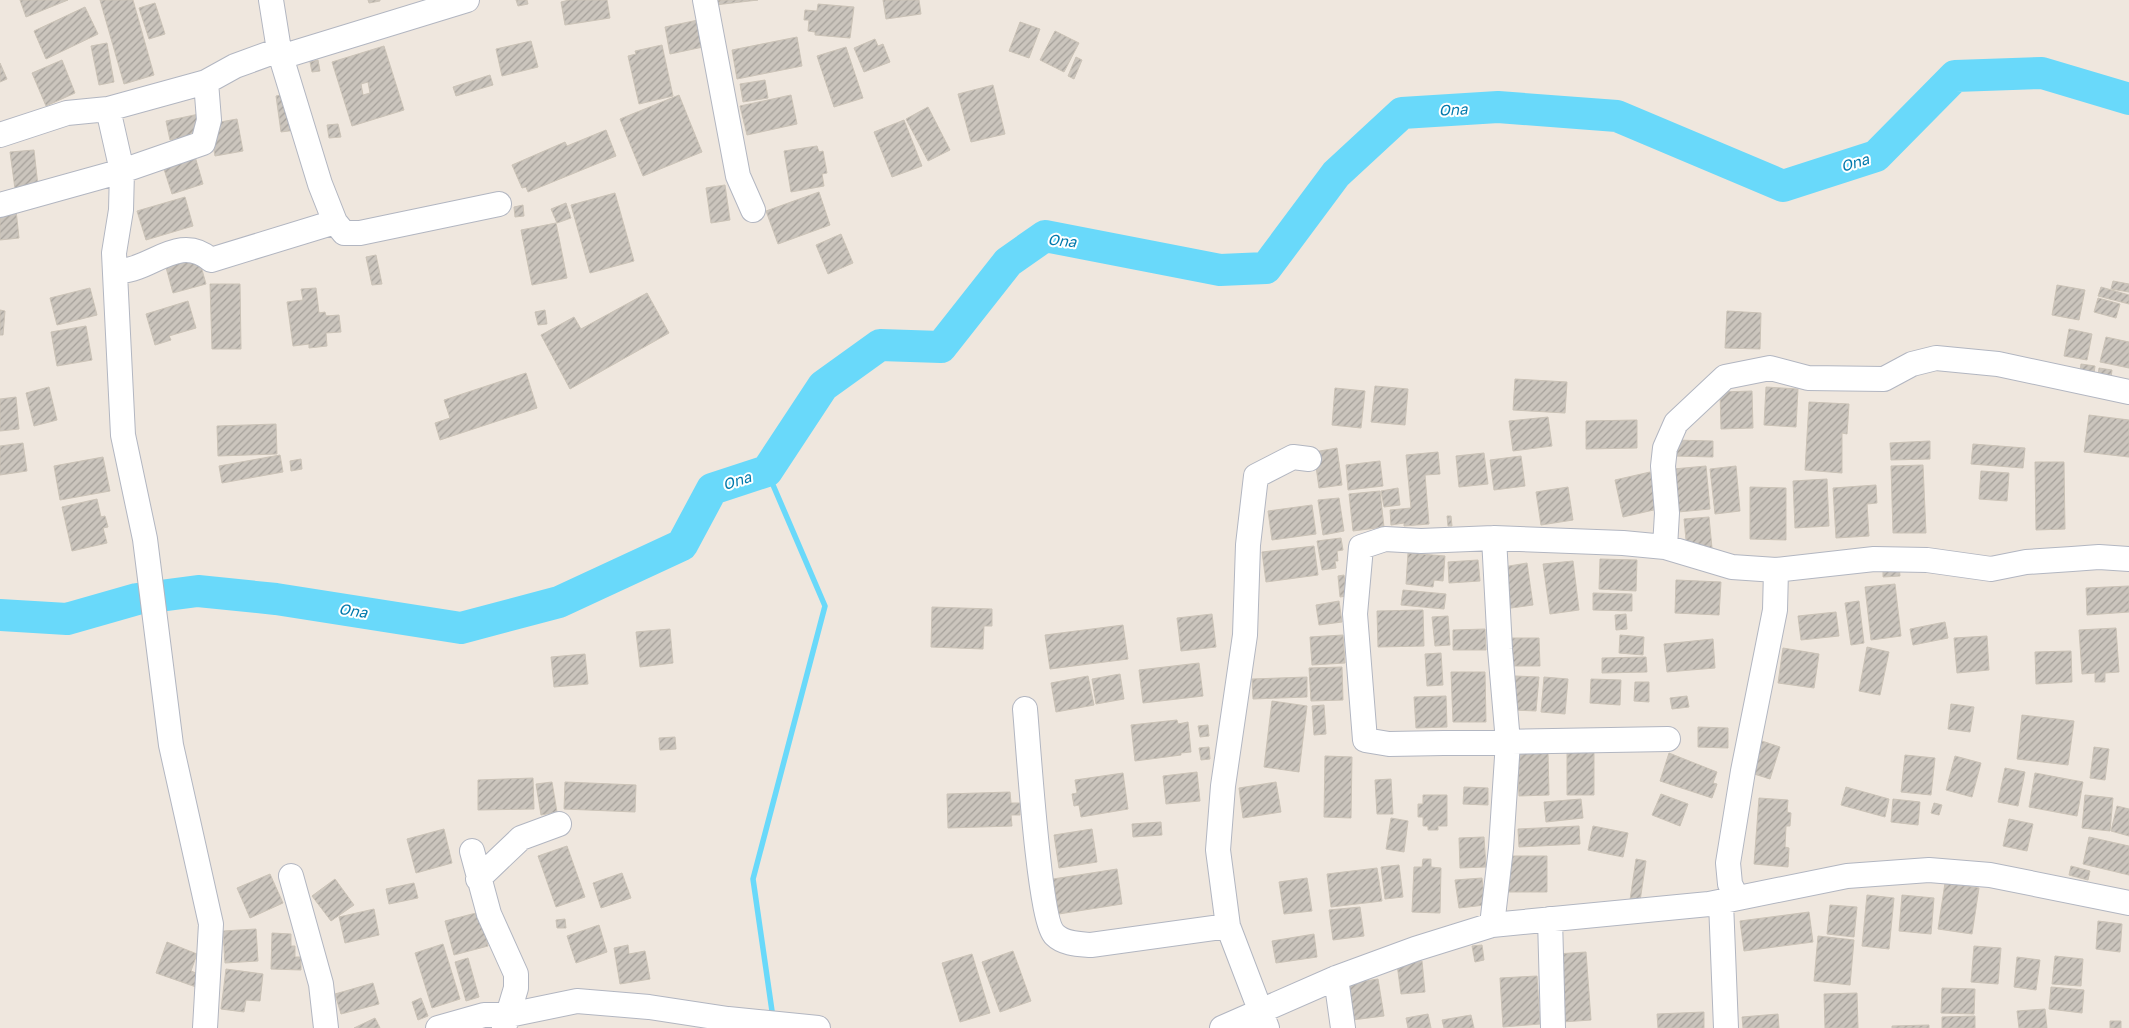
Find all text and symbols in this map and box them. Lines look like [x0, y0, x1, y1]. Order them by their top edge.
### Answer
water label: Ona [1438, 99, 1468, 119]
water label: Ona [1838, 149, 1872, 175]
water label: Ona [1047, 230, 1078, 251]
water label: Ona [720, 467, 754, 493]
water label: Ona [338, 599, 369, 621]

